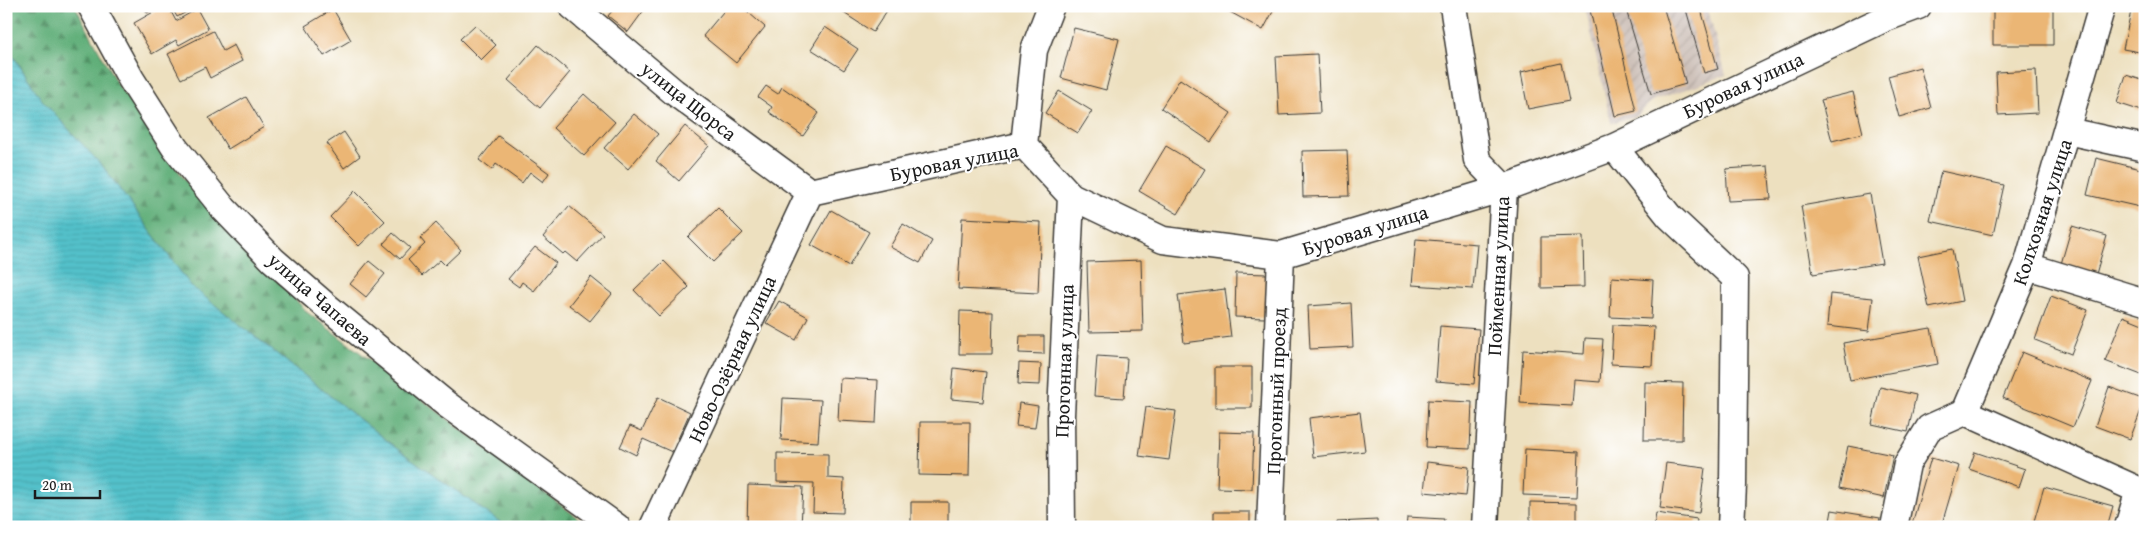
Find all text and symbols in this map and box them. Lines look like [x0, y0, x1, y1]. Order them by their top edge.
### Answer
street label: Буровая улица [1678, 44, 1808, 125]
street label: улица Щорса [634, 53, 744, 148]
street label: Буровая улица [887, 135, 1021, 188]
street label: Колхозная улица [2004, 135, 2079, 289]
street label: Пойменная улица [1479, 195, 1516, 357]
street label: Буровая улица [1298, 196, 1432, 262]
street label: улица Чапаева [261, 245, 379, 352]
street label: Ново-Озёрная улица [680, 270, 783, 447]
street label: Прогонная улица [1046, 283, 1081, 438]
street label: Прогонный проезд [1258, 307, 1293, 475]
scale bar [35, 468, 100, 500]
text: 20 m [42, 474, 73, 495]

